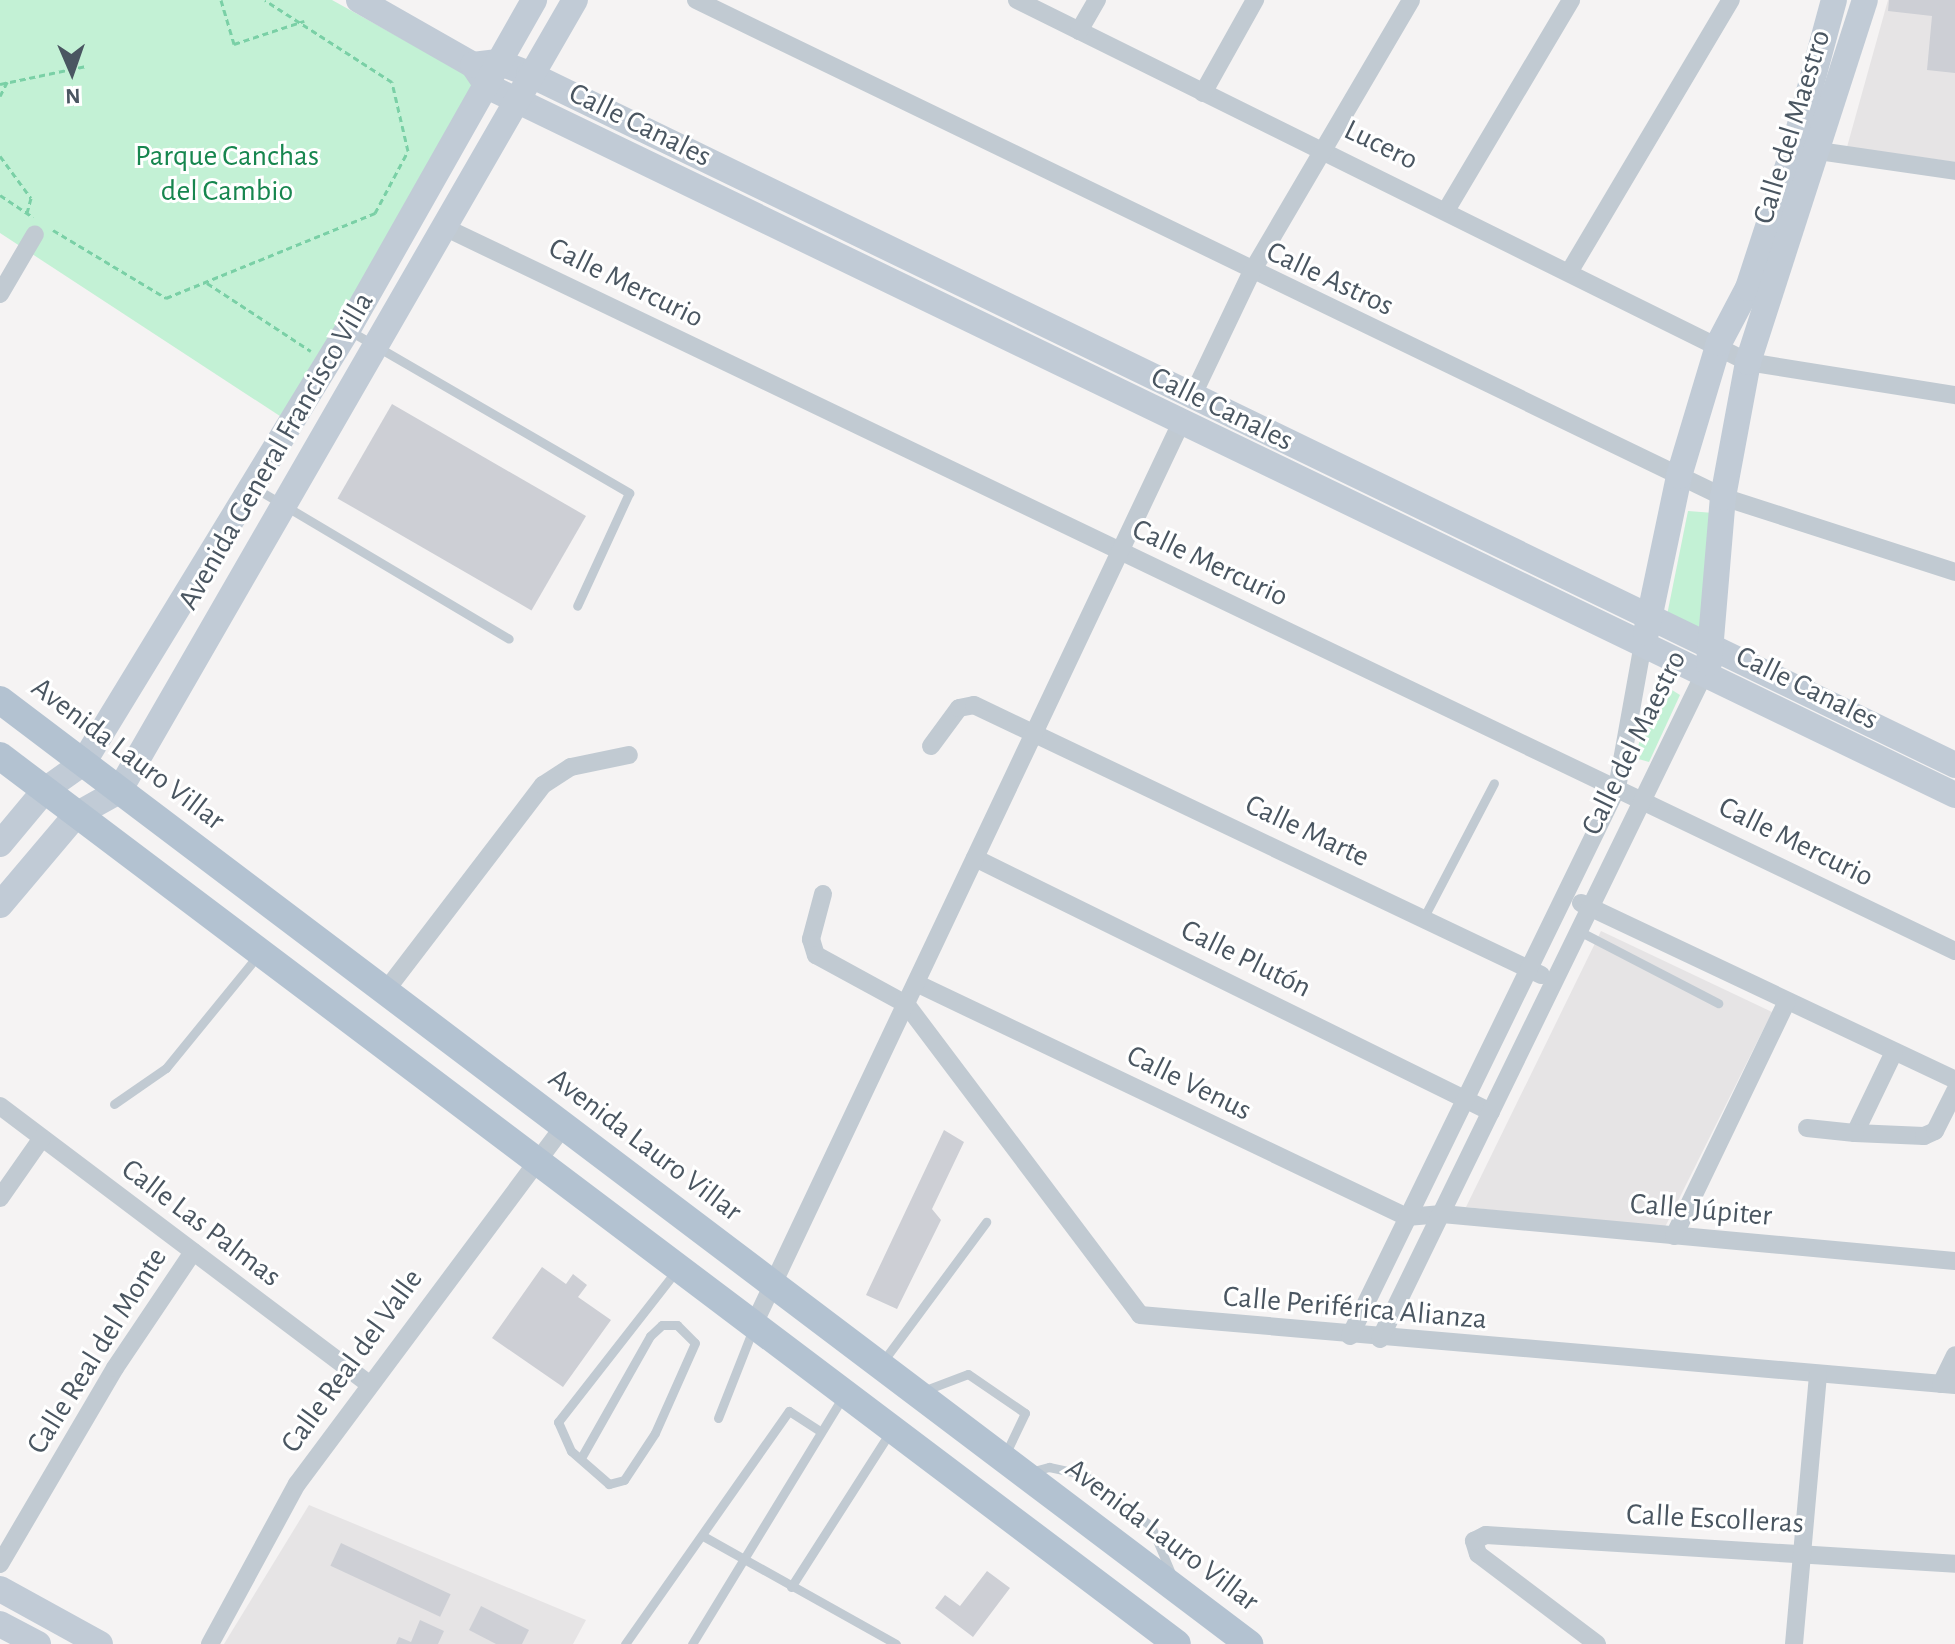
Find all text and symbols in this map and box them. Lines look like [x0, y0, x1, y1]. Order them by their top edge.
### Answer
street label: Calle del Maestro [1745, 26, 1839, 228]
north arrow [32, 32, 112, 112]
street label: Calle Canales [563, 75, 717, 175]
text: N [65, 85, 81, 107]
street label: Lucero [1338, 112, 1424, 178]
park label: Parque Canchas del Cambio [135, 138, 319, 208]
street label: Calle Mercurio [543, 230, 709, 336]
street label: Calle Astros [1261, 234, 1399, 324]
street label: Avenida General Francisco Villa [170, 286, 382, 616]
street label: Calle Canales [1145, 359, 1299, 459]
street label: Calle Mercurio [1126, 511, 1294, 615]
street label: Calle Canales [1730, 638, 1884, 738]
street label: Calle del Maestro [1574, 645, 1694, 841]
street label: Avenida Lauro Villar [24, 670, 232, 838]
street label: Calle Marte [1239, 787, 1375, 875]
street label: Calle Mercurio [1713, 789, 1879, 895]
street label: Calle Plutón [1175, 912, 1317, 1006]
street label: Calle Venus [1121, 1037, 1257, 1129]
street label: Avenida Lauro Villar [541, 1061, 749, 1229]
street label: Calle Las Palmas [114, 1151, 288, 1295]
street label: Calle Júpiter [1628, 1186, 1774, 1234]
street label: Calle Real del Monte [19, 1241, 175, 1461]
street label: Calle Real del Valle [273, 1262, 431, 1460]
street label: Calle Periférica Alianza [1222, 1279, 1488, 1337]
street label: Avenida Lauro Villar [1058, 1451, 1266, 1619]
street label: Calle Escolleras [1625, 1496, 1805, 1542]

